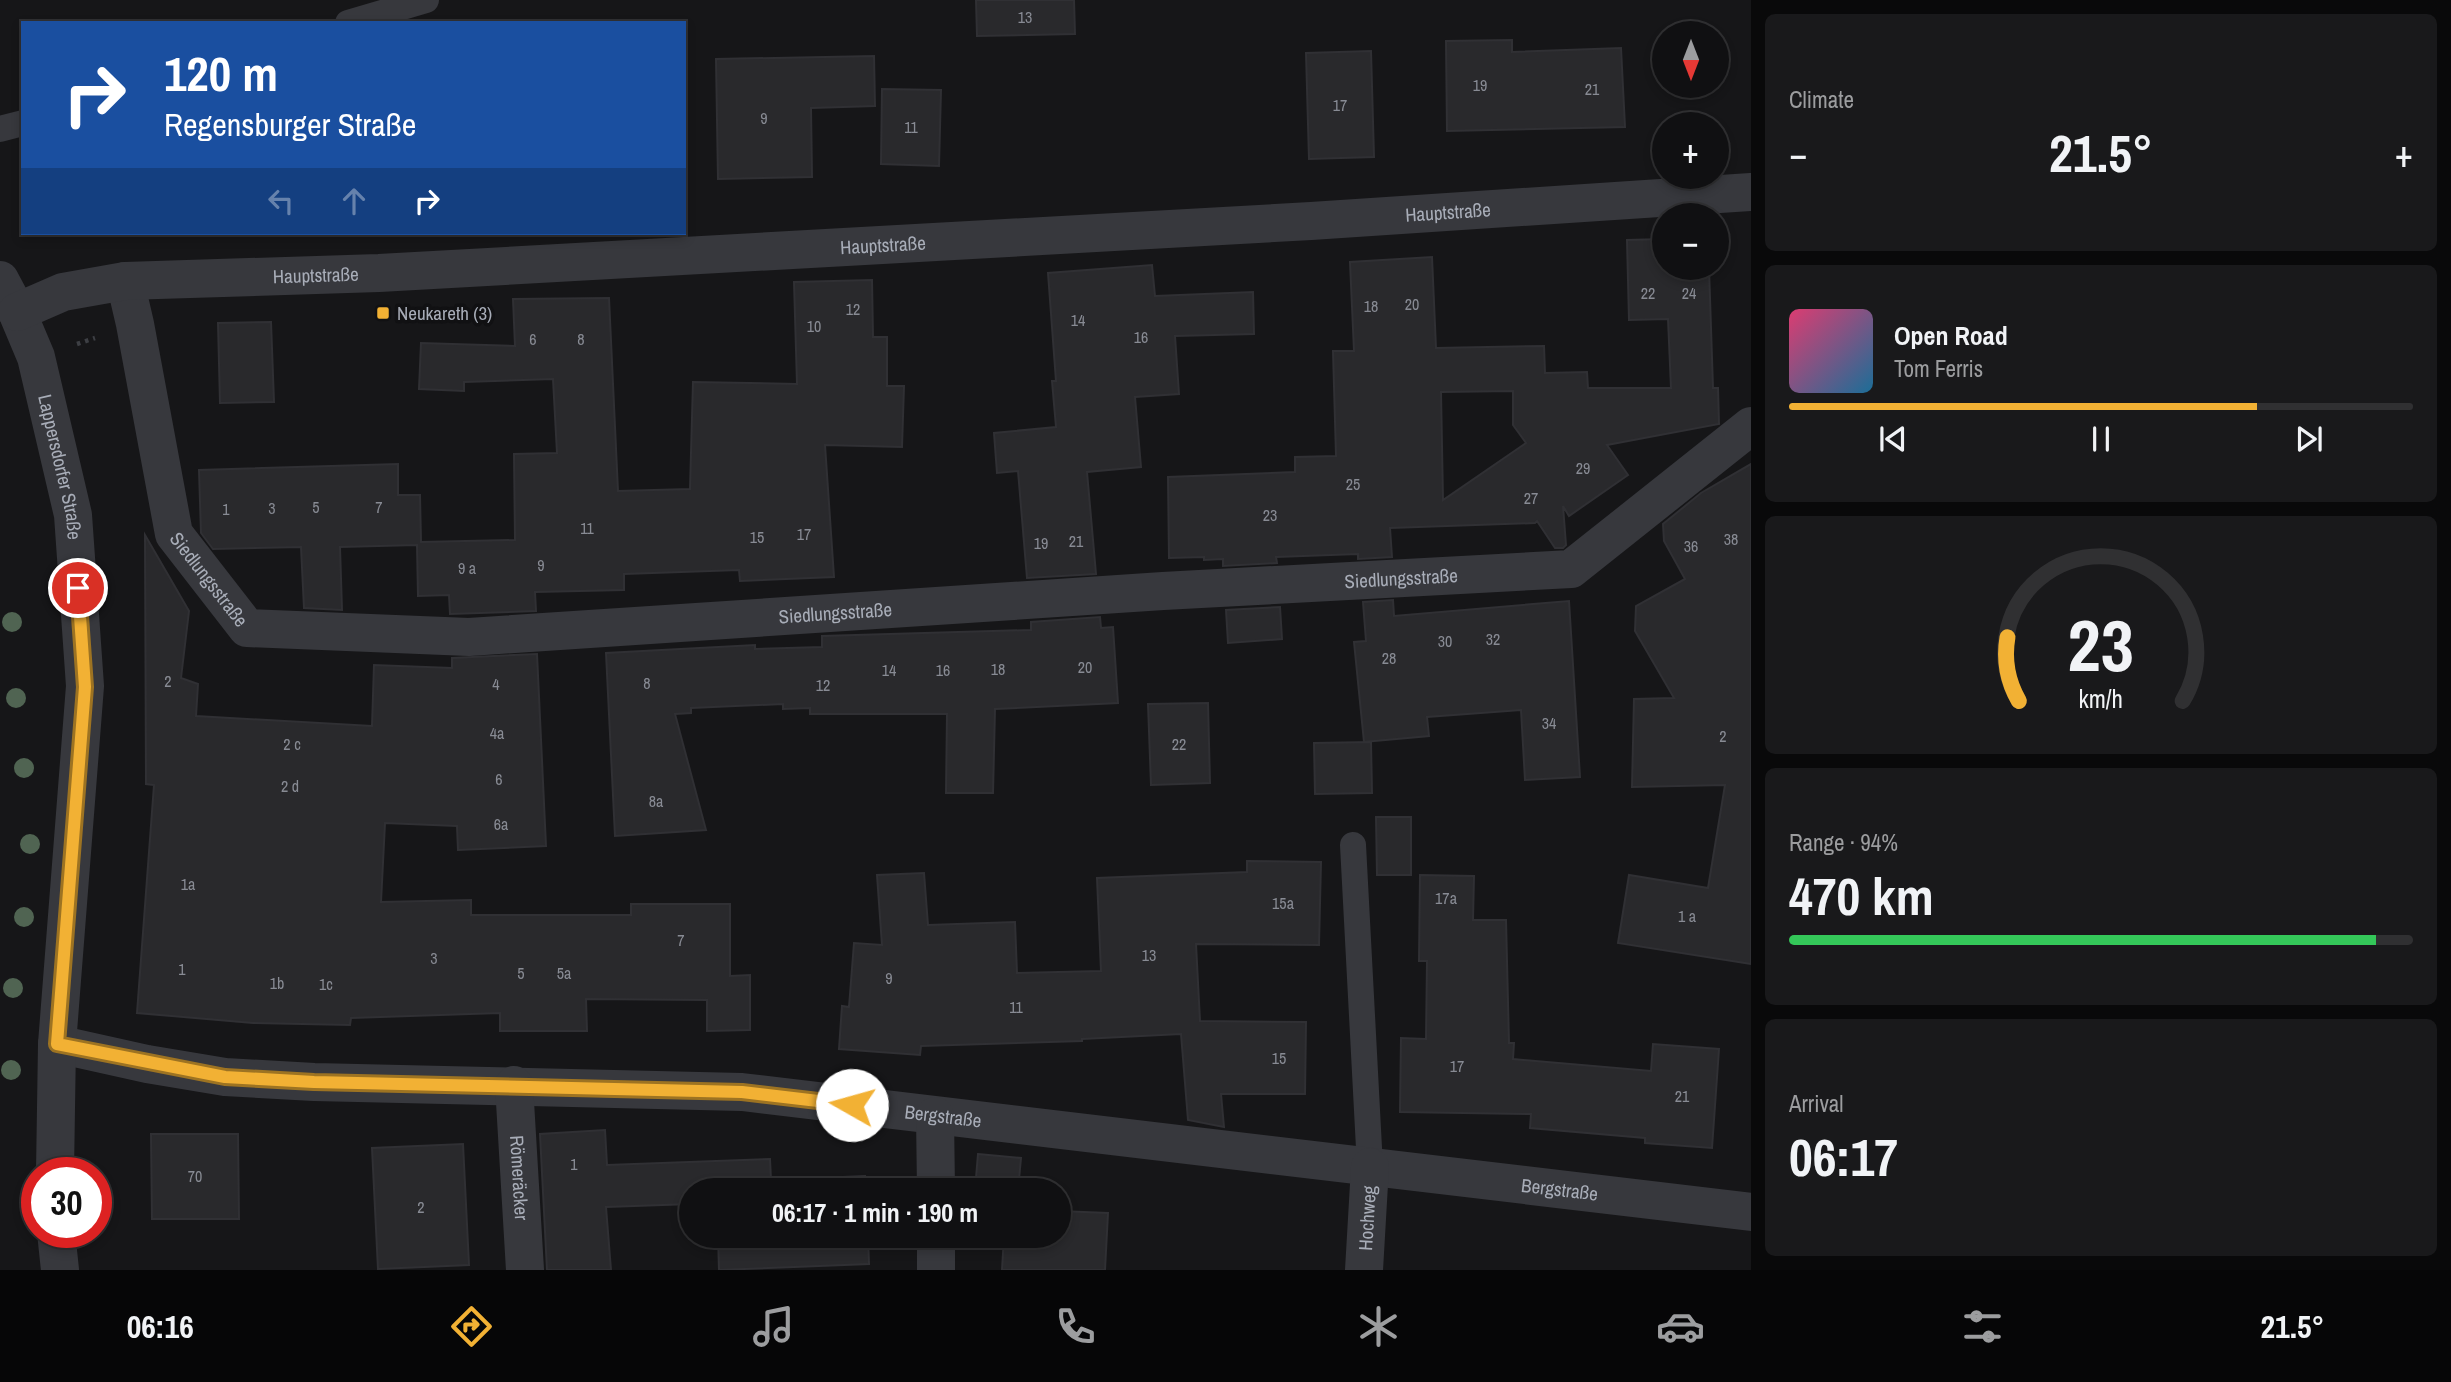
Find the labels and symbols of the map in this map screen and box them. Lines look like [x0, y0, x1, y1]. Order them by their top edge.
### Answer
house number: 13 [1018, 6, 1032, 28]
north arrow [1652, 21, 1729, 98]
house number: 19 [1473, 74, 1487, 96]
house number: 21 [1585, 78, 1600, 100]
house number: 17 [1333, 94, 1347, 116]
house number: 9 [760, 107, 768, 129]
house number: 11 [904, 116, 919, 138]
street label: Hauptstraße [1404, 196, 1492, 228]
street label: Hauptstraße [839, 230, 927, 260]
street label: Hauptstraße [272, 261, 359, 289]
house number: 22 [1641, 282, 1655, 304]
house number: 24 [1682, 282, 1696, 304]
house number: 20 [1405, 293, 1419, 315]
house number: 18 [1364, 295, 1378, 317]
house number: 12 [846, 298, 860, 320]
place label: Neukareth (3) [397, 300, 492, 326]
marker: Neukareth (3) [375, 305, 391, 321]
house number: 14 [1071, 309, 1085, 331]
house number: 10 [807, 315, 821, 337]
house number: 16 [1134, 326, 1148, 348]
house number: 6 [529, 328, 537, 350]
house number: 8 [577, 328, 585, 350]
street label: Lappersdorfer Straße [32, 392, 88, 541]
house number: 29 [1576, 457, 1590, 479]
house number: 25 [1346, 473, 1360, 495]
house number: 27 [1524, 487, 1538, 509]
house number: 5 [312, 496, 320, 518]
house number: 7 [375, 496, 383, 518]
house number: 3 [268, 497, 276, 519]
house number: 1 [222, 498, 230, 520]
house number: 23 [1263, 504, 1277, 526]
house number: 11 [580, 517, 595, 539]
house number: 17 [797, 523, 811, 545]
street label: Siedlungsstraße [164, 526, 254, 632]
house number: 15 [750, 526, 764, 548]
house number: 38 [1724, 528, 1738, 550]
house number: 21 [1069, 530, 1084, 552]
house number: 19 [1034, 532, 1048, 554]
house number: 36 [1684, 535, 1698, 557]
house number: 9 [537, 554, 545, 576]
house number: 9 a [458, 557, 477, 579]
pin [48, 558, 108, 618]
street label: Siedlungsstraße [1344, 562, 1459, 594]
street label: Siedlungsstraße [778, 596, 893, 629]
house number: 32 [1486, 628, 1500, 650]
house number: 30 [1438, 630, 1452, 652]
house number: 28 [1382, 647, 1396, 669]
house number: 20 [1078, 656, 1092, 678]
house number: 18 [991, 658, 1005, 680]
house number: 14 [882, 659, 896, 681]
house number: 16 [936, 659, 950, 681]
house number: 2 [164, 670, 172, 692]
house number: 8 [643, 672, 651, 694]
house number: 4 [492, 673, 500, 695]
house number: 12 [816, 674, 830, 696]
house number: 34 [1542, 712, 1556, 734]
house number: 4a [490, 722, 505, 744]
house number: 2 [1719, 725, 1727, 747]
house number: 2 c [283, 733, 301, 755]
house number: 22 [1172, 733, 1186, 755]
house number: 6 [495, 768, 503, 790]
house number: 2 d [281, 775, 299, 797]
house number: 8a [649, 790, 664, 812]
house number: 6a [494, 813, 509, 835]
house number: 1a [181, 873, 196, 895]
house number: 17a [1435, 887, 1458, 909]
house number: 15a [1272, 892, 1295, 914]
house number: 1 a [1678, 905, 1697, 927]
house number: 7 [677, 929, 685, 951]
house number: 13 [1142, 944, 1156, 966]
house number: 3 [430, 947, 438, 969]
house number: 1 [178, 958, 186, 980]
house number: 5 [517, 962, 525, 984]
house number: 5a [557, 962, 572, 984]
house number: 9 [885, 967, 893, 989]
house number: 1b [270, 972, 284, 994]
house number: 1c [319, 973, 333, 995]
house number: 11 [1009, 996, 1024, 1018]
house number: 15 [1272, 1047, 1286, 1069]
house number: 17 [1450, 1055, 1464, 1077]
position arrow [815, 1068, 889, 1142]
house number: 21 [1675, 1085, 1690, 1107]
street label: Bergstraße [903, 1098, 983, 1133]
street label: Römeräcker [504, 1135, 535, 1222]
house number: 1 [570, 1153, 578, 1175]
speed limit sign: 30 [21, 1157, 112, 1248]
house number: 70 [188, 1165, 202, 1187]
street label: Bergstraße [1520, 1172, 1600, 1207]
street label: Hochweg [1352, 1185, 1382, 1251]
house number: 2 [417, 1196, 425, 1218]

